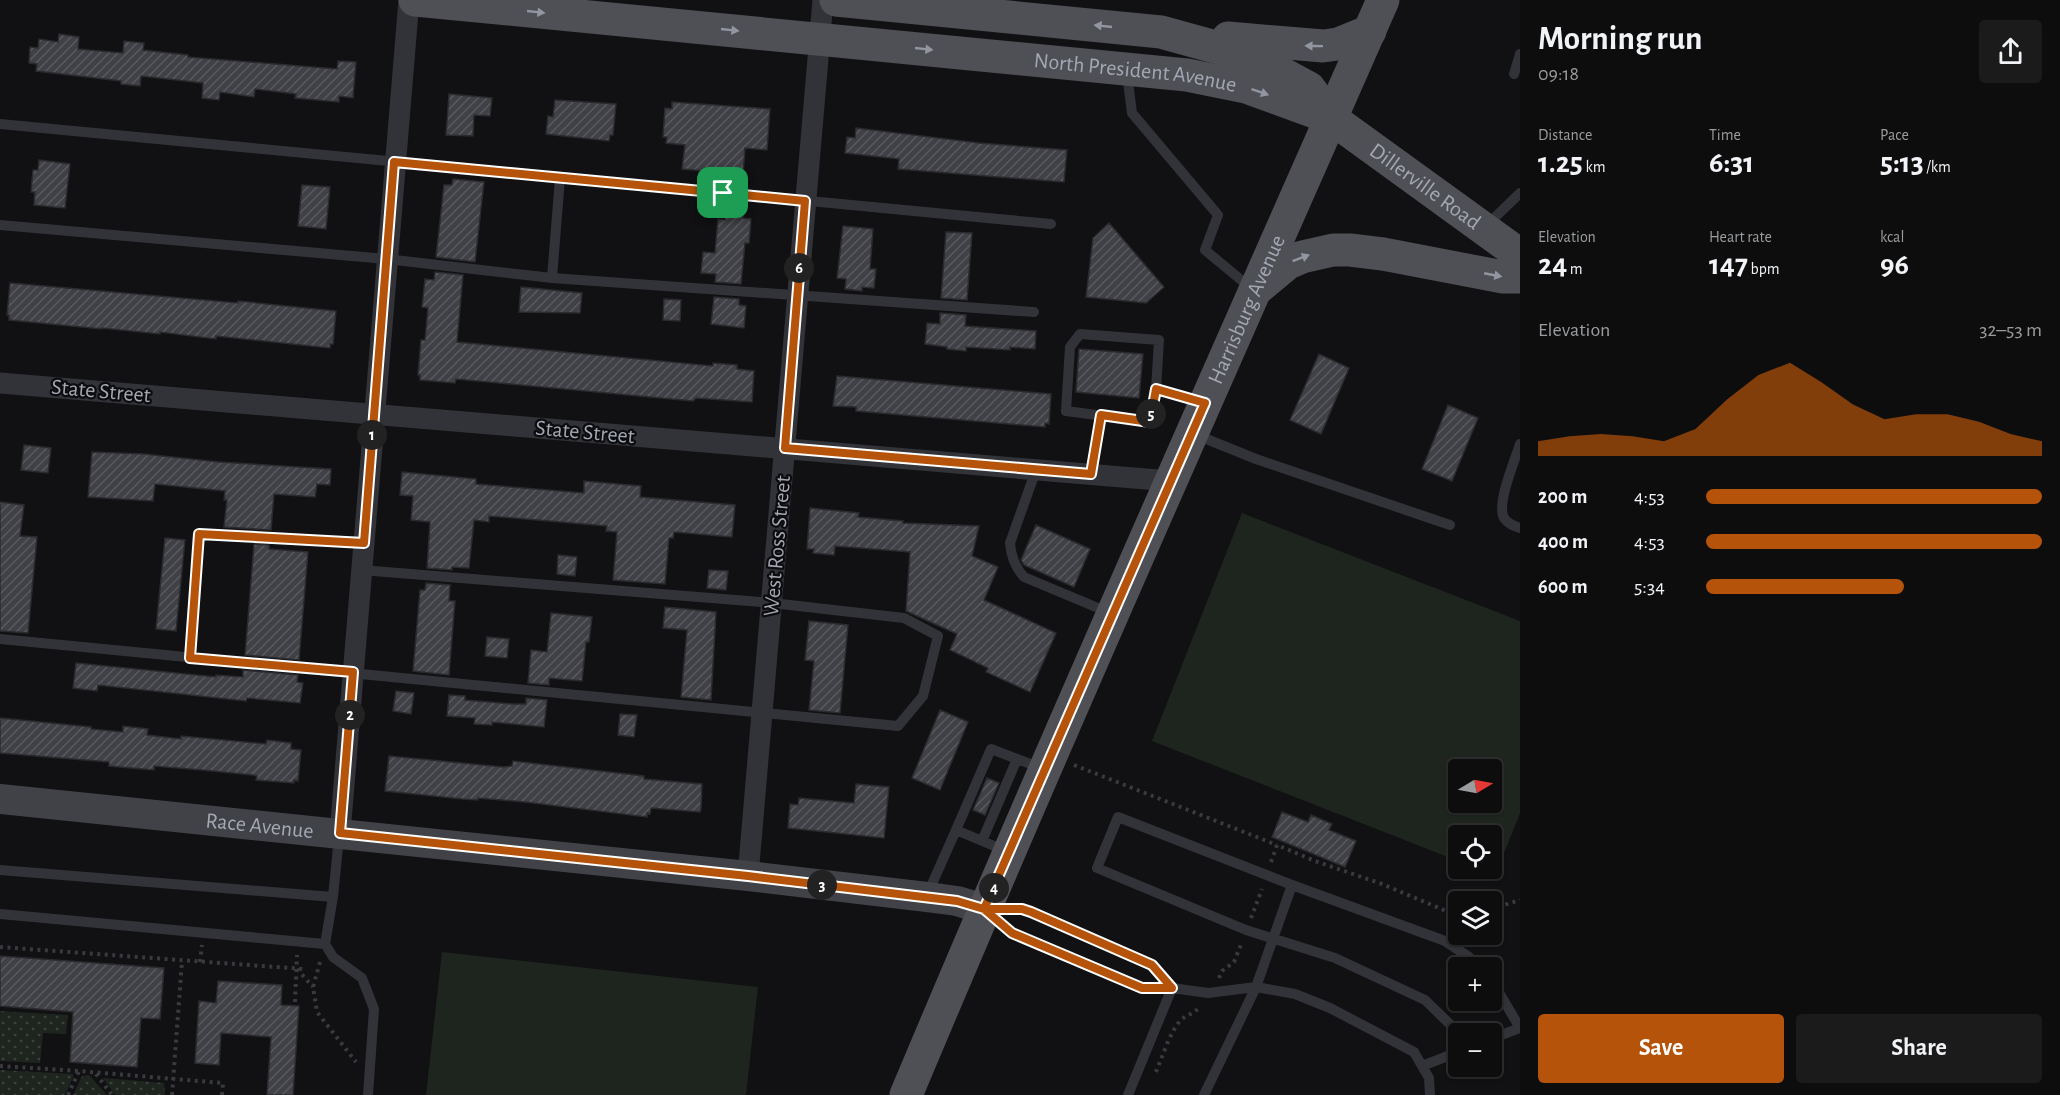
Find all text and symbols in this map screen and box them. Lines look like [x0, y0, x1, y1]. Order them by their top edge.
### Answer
one-way arrow [527, 7, 546, 17]
button: share [1979, 20, 2042, 83]
one-way arrow [1093, 21, 1112, 31]
text: Morning run [1538, 23, 1702, 56]
one-way arrow [721, 25, 740, 35]
one-way arrow [1304, 41, 1323, 50]
one-way arrow [915, 44, 934, 54]
street label: North President Avenue [1033, 49, 1239, 96]
text: 09:18 [1538, 64, 1579, 84]
one-way arrow [1251, 87, 1269, 97]
text: Distance [1538, 127, 1592, 143]
text: Time [1709, 127, 1741, 143]
text: Pace [1880, 127, 1909, 143]
street label: Dillerville Road [1366, 139, 1485, 234]
text: 1.25 [1538, 148, 1583, 178]
text: 6:31 [1709, 148, 1754, 178]
text: 5:13 [1880, 148, 1924, 178]
text: km [1583, 159, 1606, 175]
text: /km [1924, 159, 1951, 175]
pin [697, 167, 748, 218]
icon: arrive [706, 176, 739, 209]
text: Elevation [1538, 229, 1596, 245]
text: Heart rate [1709, 229, 1772, 245]
text: kcal [1880, 229, 1904, 245]
street label: Harrisburg Avenue [1204, 232, 1289, 387]
text: 24 [1538, 250, 1567, 280]
text: 147 [1709, 250, 1748, 280]
text: 96 [1880, 250, 1909, 280]
pin: 6 [784, 253, 814, 283]
one-way arrow [1292, 253, 1310, 262]
text: 6 [795, 260, 803, 276]
text: m [1567, 261, 1583, 277]
text: bpm [1748, 261, 1780, 277]
one-way arrow [1483, 271, 1502, 280]
text: Elevation [1538, 320, 1610, 340]
text: 32–53 m [1979, 320, 2042, 340]
street label: State Street [50, 376, 152, 406]
pin: 5 [1136, 399, 1166, 429]
text: 5 [1148, 406, 1154, 422]
street label: State Street [534, 417, 636, 447]
pin: 1 [357, 420, 387, 450]
text: 1 [369, 427, 375, 443]
street label: West Ross Street [760, 475, 794, 617]
text: 200 m [1538, 487, 1587, 507]
text: 4:53 [1634, 487, 1665, 507]
text: 400 m [1538, 532, 1588, 552]
text: 4:53 [1634, 532, 1665, 552]
text: 600 m [1538, 577, 1588, 597]
text: 5:34 [1634, 577, 1665, 597]
pin: 2 [335, 700, 365, 730]
text: 2 [346, 707, 354, 723]
north arrow [1448, 759, 1502, 813]
map controls [1448, 759, 1502, 1077]
street label: Race Avenue [205, 809, 315, 842]
button: locate [1448, 825, 1502, 879]
pin: 3 [807, 870, 837, 900]
pin: 4 [979, 873, 1009, 903]
text: 3 [819, 877, 825, 893]
text: 4 [990, 880, 998, 896]
button: layers [1448, 891, 1502, 945]
button: + [1448, 957, 1502, 1011]
button: Save [1538, 1014, 1784, 1083]
button: Share [1796, 1014, 2042, 1083]
button: − [1448, 1023, 1502, 1077]

